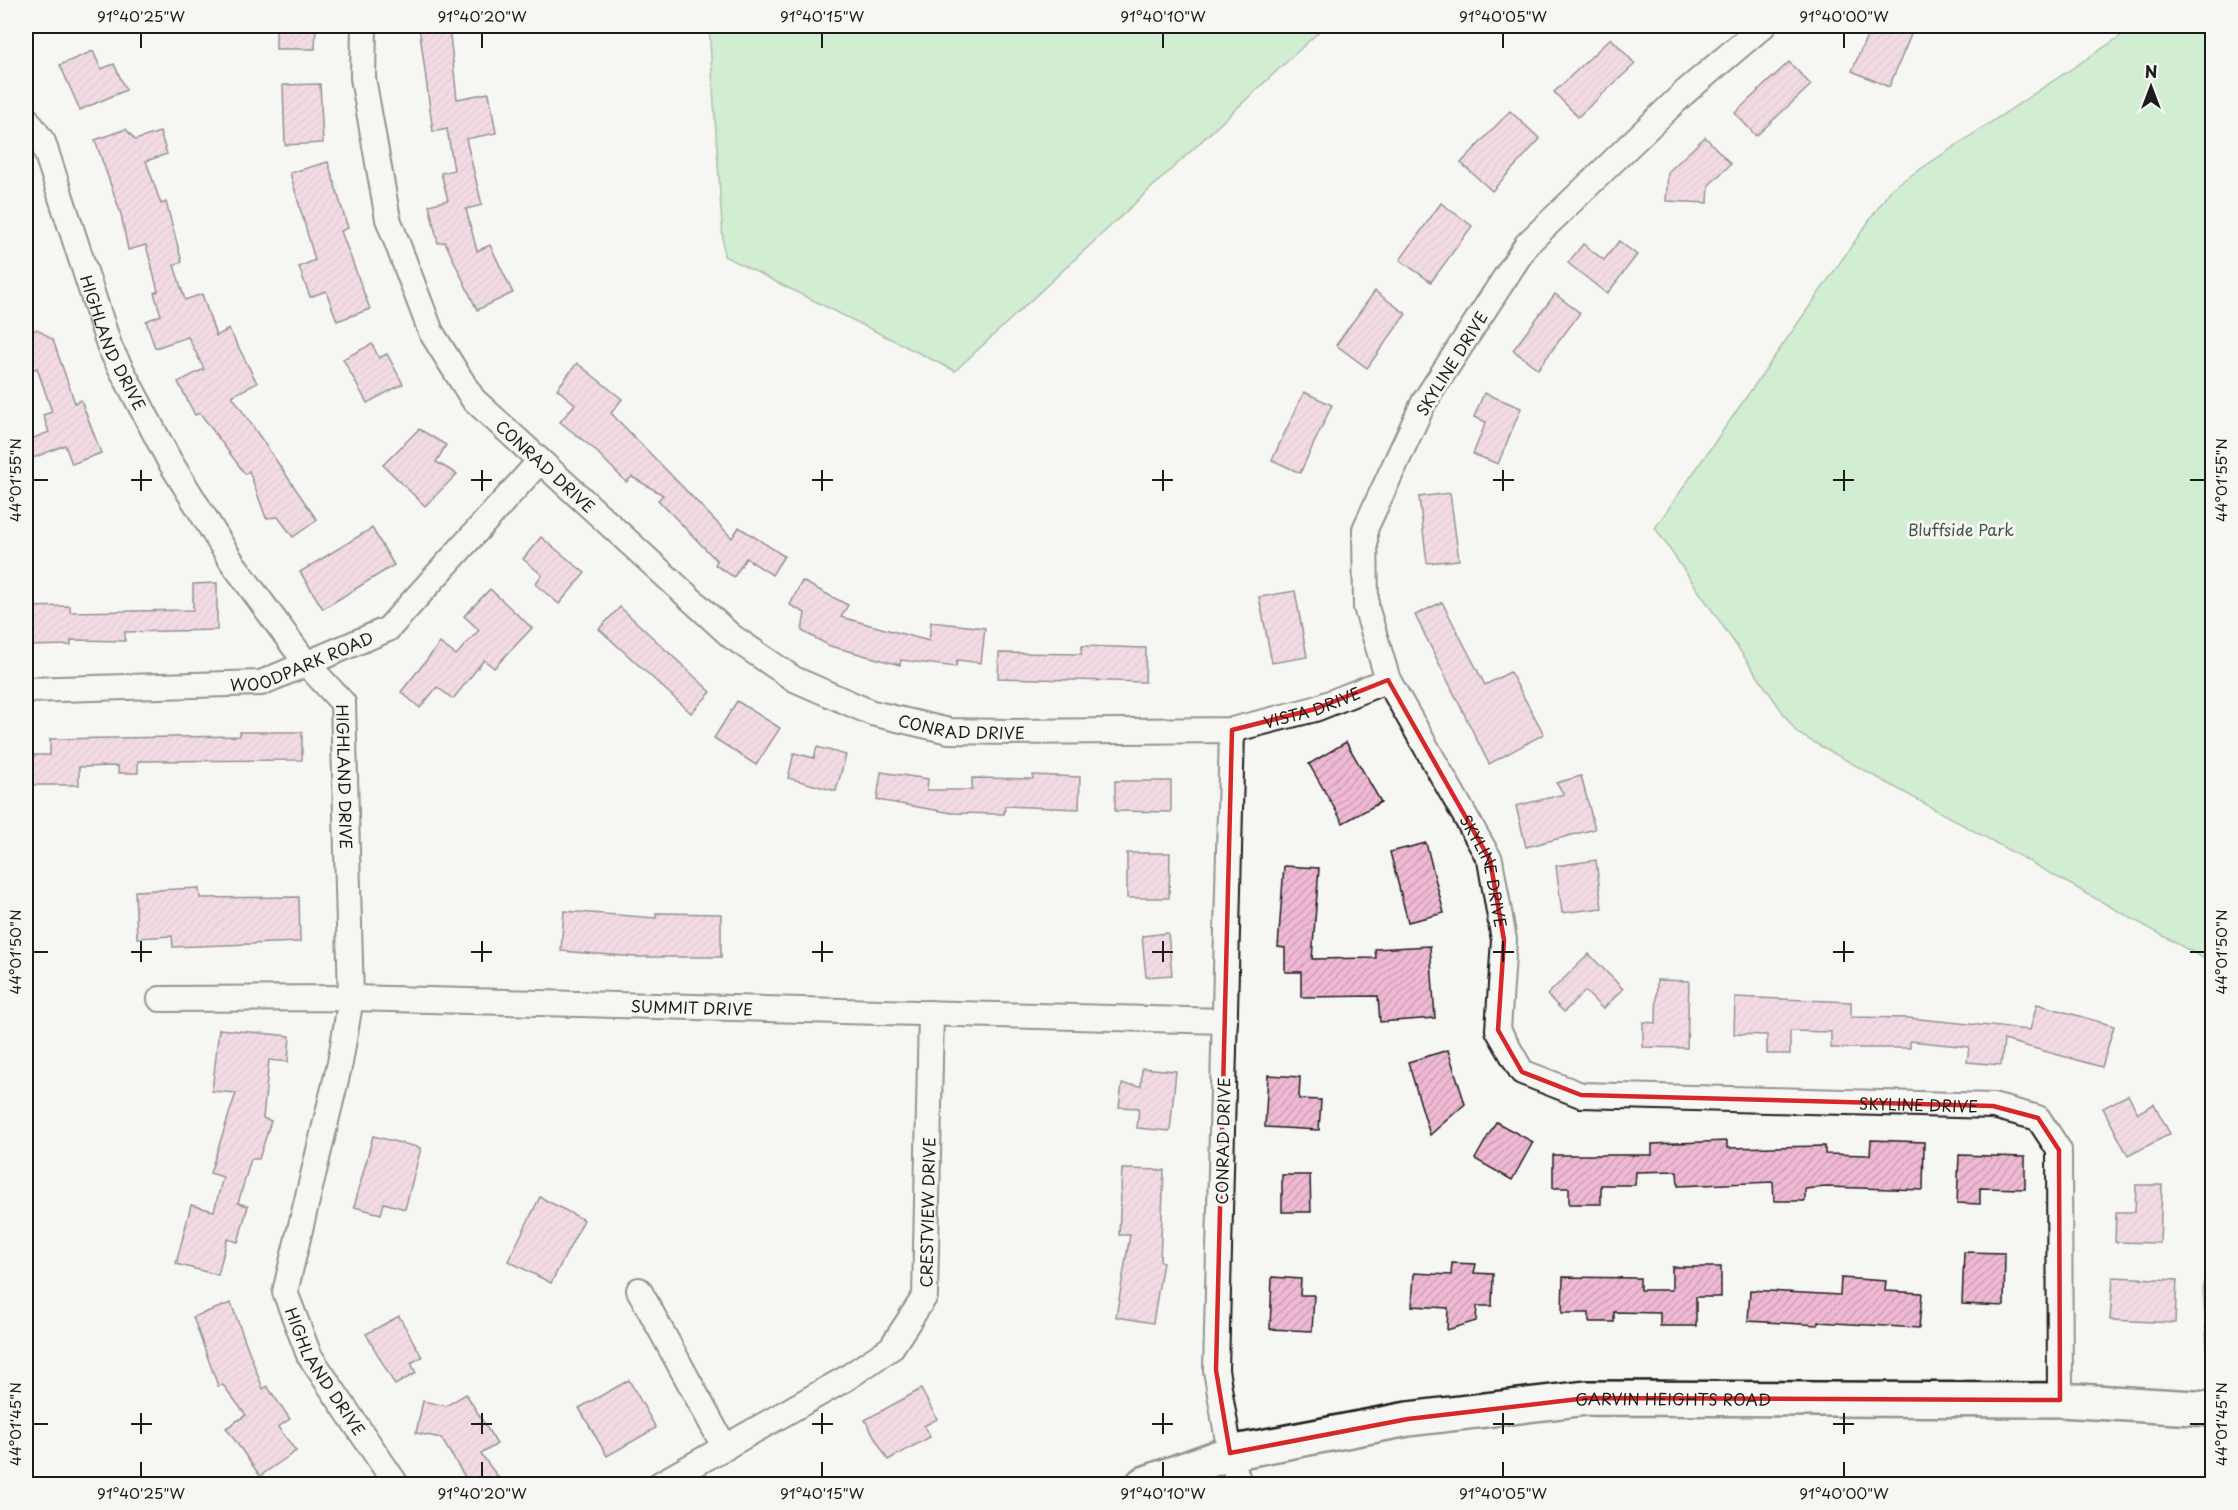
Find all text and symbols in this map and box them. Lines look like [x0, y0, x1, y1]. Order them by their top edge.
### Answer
text: 91°40'25"W [97, 4, 185, 27]
text: 91°40'20"W [437, 4, 527, 27]
text: 91°40'15"W [780, 4, 865, 27]
text: 91°40'10"W [1120, 4, 1206, 27]
text: 91°40'05"W [1459, 4, 1548, 27]
text: 91°40'00"W [1799, 4, 1889, 27]
north arrow [2121, 57, 2181, 117]
text: N [2145, 59, 2157, 83]
street label: HIGHLAND DRIVE [75, 272, 153, 414]
street label: SKYLINE DRIVE [1409, 306, 1493, 420]
street label: CONRAD DRIVE [491, 414, 601, 518]
text: 44°01'55"N [3, 438, 26, 522]
text: 44°01'55"N [2209, 438, 2232, 522]
park label: Bluffside Park [1908, 517, 2014, 541]
street label: WOODPARK ROAD [230, 625, 377, 696]
street label: VISTA DRIVE [1261, 680, 1364, 734]
street label: HIGHLAND DRIVE [331, 704, 359, 850]
street label: CONRAD DRIVE [896, 708, 1025, 744]
street label: SKYLINE DRIVE [1455, 810, 1514, 929]
text: 44°01'50"N [3, 909, 26, 995]
text: 44°01'50"N [2209, 909, 2232, 995]
street label: SUMMIT DRIVE [630, 993, 753, 1021]
street label: CONRAD DRIVE [1209, 1077, 1235, 1205]
street label: SKYLINE DRIVE [1859, 1090, 1978, 1118]
street label: CRESTVIEW DRIVE [913, 1137, 940, 1288]
street label: HIGHLAND DRIVE [280, 1303, 372, 1440]
text: 44°01'45"N [3, 1382, 26, 1466]
text: 44°01'45"N [2209, 1382, 2232, 1466]
street label: GARVIN HEIGHTS ROAD [1574, 1386, 1771, 1411]
text: 91°40'25"W [97, 1481, 185, 1504]
text: 91°40'20"W [437, 1481, 527, 1504]
text: 91°40'15"W [780, 1481, 865, 1504]
text: 91°40'10"W [1120, 1481, 1206, 1504]
text: 91°40'05"W [1459, 1481, 1548, 1504]
text: 91°40'00"W [1799, 1481, 1889, 1504]

